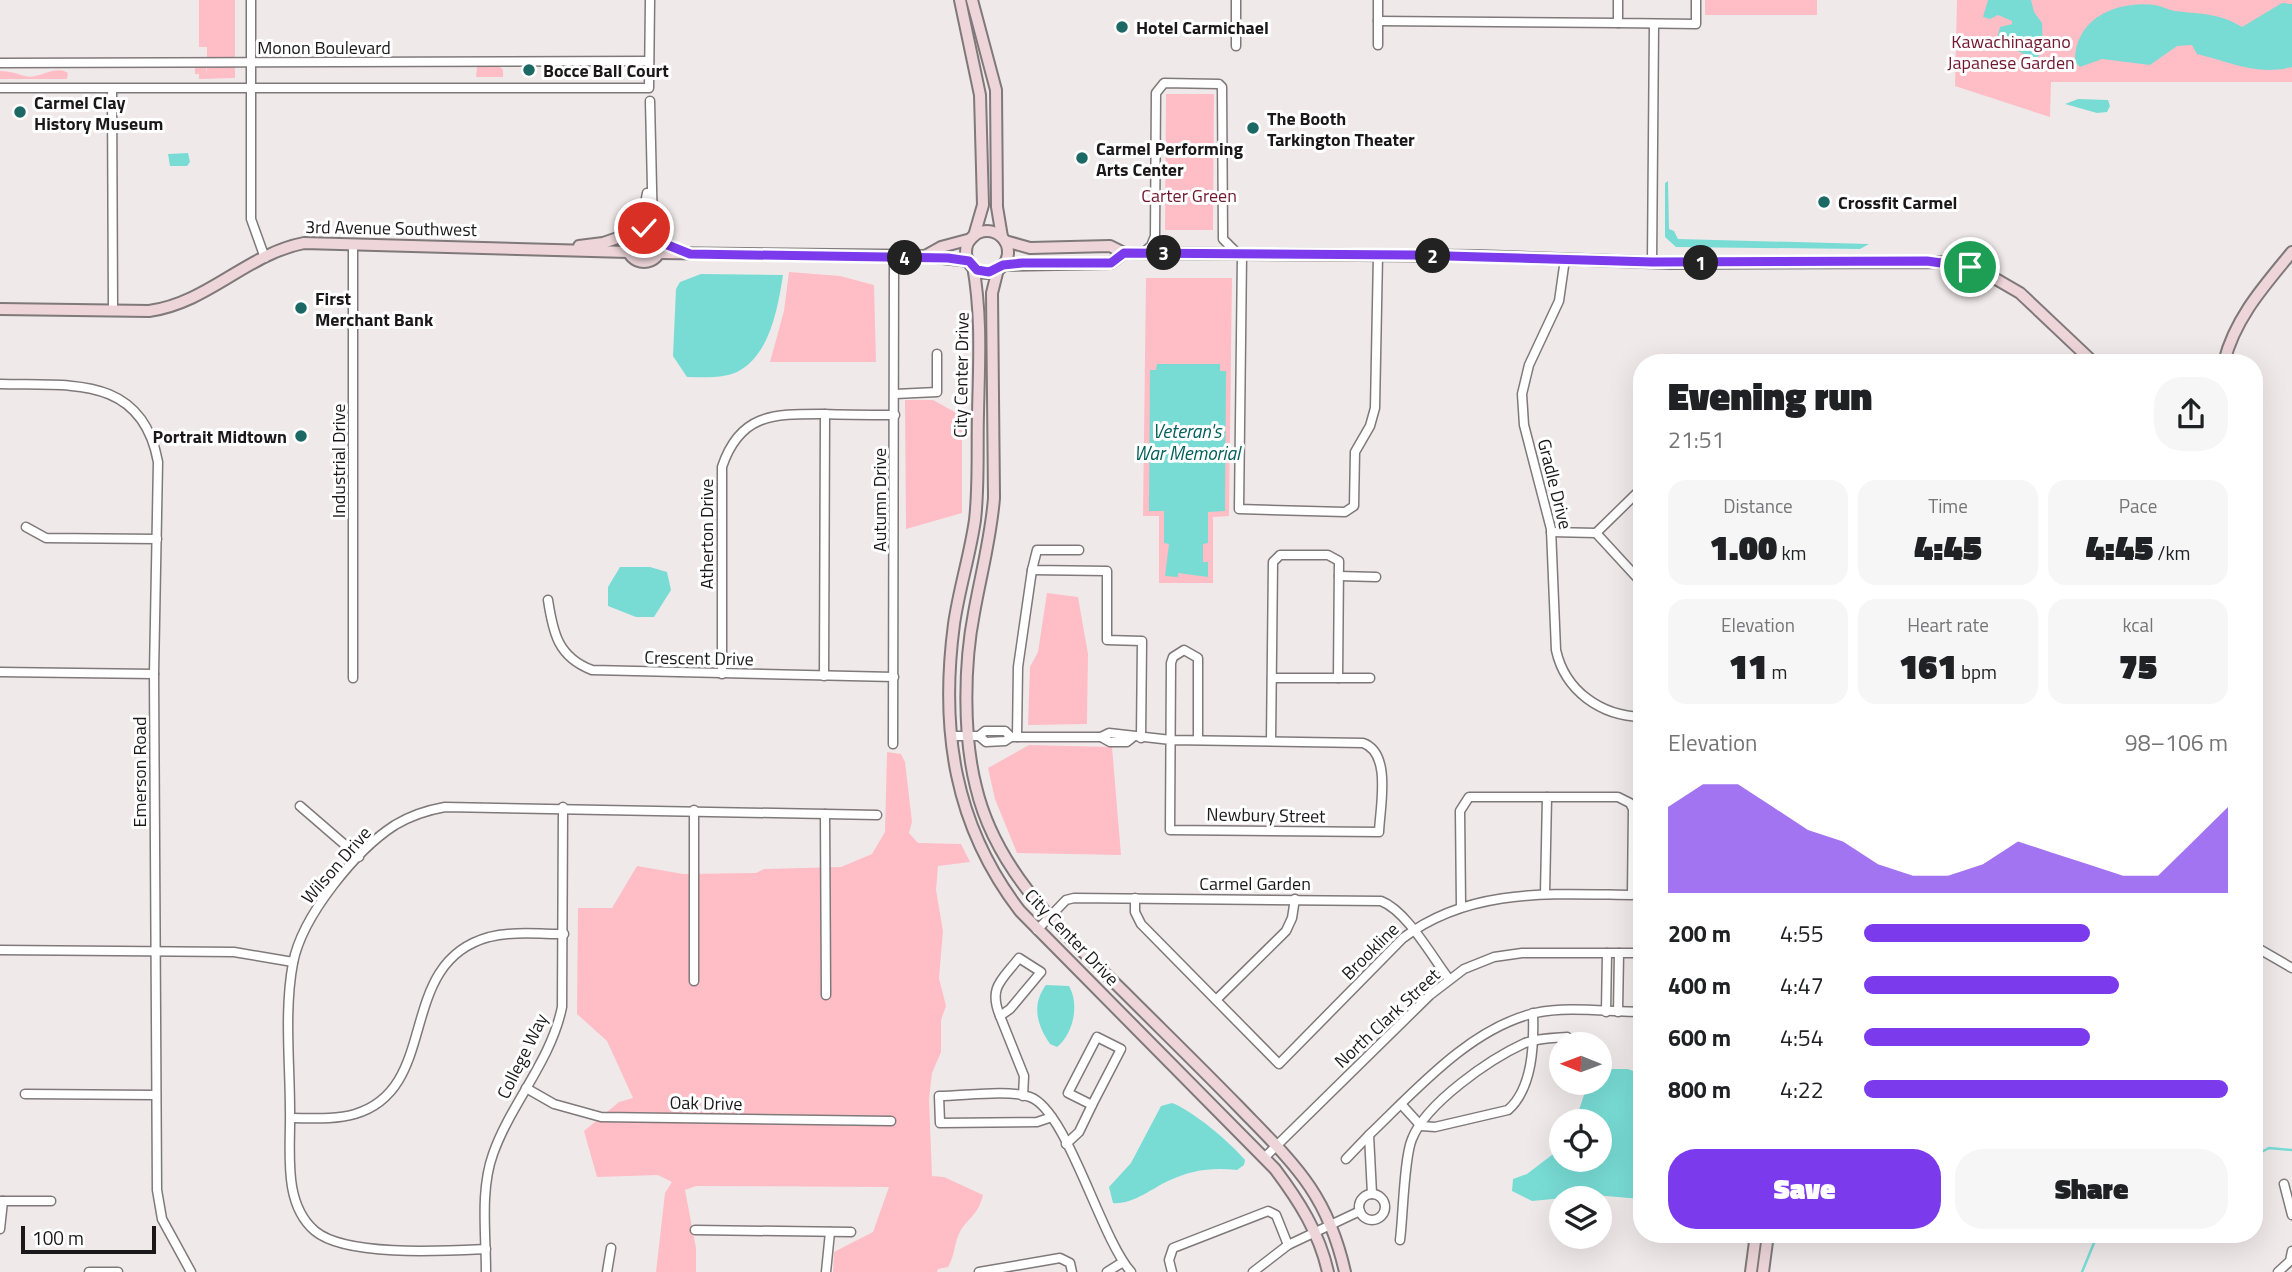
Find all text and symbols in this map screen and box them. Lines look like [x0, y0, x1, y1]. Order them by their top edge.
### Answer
place label: Hotel Carmichael [1136, 14, 1269, 41]
marker: Hotel Carmichael [1114, 19, 1130, 35]
park label: Kawachinagano Japanese Garden [1947, 28, 2075, 76]
street label: Monon Boulevard [257, 34, 391, 61]
place label: Bocce Ball Court [543, 57, 669, 84]
marker: Bocce Ball Court [521, 62, 537, 78]
place label: Carmel Clay History Museum [34, 89, 163, 137]
marker: Carmel Clay History Museum [12, 104, 28, 120]
place label: The Booth Tarkington Theater [1267, 105, 1415, 153]
marker: The Booth Tarkington Theater [1245, 120, 1261, 136]
place label: Carmel Performing Arts Center [1096, 135, 1244, 183]
marker: Carmel Performing Arts Center [1074, 150, 1090, 166]
park label: Carter Green [1141, 182, 1237, 209]
place label: Crossfit Carmel [1838, 189, 1957, 216]
marker: Crossfit Carmel [1816, 194, 1832, 210]
pin [614, 198, 674, 258]
icon: check [625, 209, 663, 247]
street label: 3rd Avenue Southwest [305, 213, 478, 243]
pin: 3 [1146, 236, 1182, 270]
pin [1940, 237, 2000, 297]
text: 3 [1158, 238, 1169, 267]
pin: 2 [1416, 238, 1450, 274]
pin: 4 [888, 240, 922, 276]
text: 2 [1427, 241, 1438, 270]
text: 4 [899, 243, 910, 272]
pin: 1 [1684, 246, 1718, 280]
text: 1 [1695, 248, 1706, 277]
icon: arrive [1951, 248, 1989, 286]
place label: First Merchant Bank [315, 285, 434, 333]
marker: First Merchant Bank [293, 300, 309, 316]
street label: City Center Drive [946, 312, 976, 438]
text: Evening run [1668, 367, 1872, 425]
button: share [2154, 377, 2228, 451]
street label: Industrial Drive [325, 404, 352, 518]
water label: Veteran's War Memorial [1134, 416, 1242, 467]
text: 21:51 [1668, 422, 1725, 457]
place label: Portrait Midtown [153, 423, 287, 450]
marker: Portrait Midtown [293, 428, 309, 444]
street label: Gradle Drive [1531, 436, 1579, 532]
street label: Autumn Drive [866, 448, 893, 552]
street label: Atherton Drive [693, 479, 720, 589]
text: Distance [1723, 491, 1793, 520]
text: Time [1928, 491, 1968, 520]
text: Pace [2119, 491, 2157, 520]
text: 1.00 [1710, 520, 1777, 574]
text: 4:45 [1914, 520, 1982, 574]
text: 4:45 [2086, 520, 2153, 574]
text: km [1777, 538, 1806, 567]
text: /km [2153, 538, 2190, 567]
text: Elevation [1721, 610, 1795, 639]
text: Heart rate [1907, 610, 1989, 639]
text: kcal [2122, 610, 2154, 639]
text: 11 [1729, 639, 1767, 693]
text: 161 [1899, 639, 1957, 693]
text: 75 [2119, 639, 2157, 693]
street label: Crescent Drive [644, 644, 754, 672]
text: m [1767, 657, 1787, 686]
text: bpm [1957, 657, 1997, 686]
street label: Emerson Road [126, 717, 153, 827]
text: Elevation [1668, 725, 1757, 760]
text: 98–106 m [2125, 725, 2228, 760]
street label: Newbury Street [1206, 800, 1326, 830]
street label: Wilson Drive [295, 820, 377, 910]
street label: Carmel Garden [1199, 870, 1311, 897]
street label: City Center Drive [1019, 882, 1125, 992]
street label: Brookline [1335, 916, 1405, 986]
text: 200 m [1668, 916, 1731, 951]
text: 4:55 [1780, 916, 1824, 951]
street label: North Clark Street [1328, 961, 1446, 1074]
text: 400 m [1668, 968, 1731, 1003]
text: 4:47 [1780, 968, 1824, 1003]
street label: College Way [490, 1008, 554, 1103]
text: 600 m [1668, 1020, 1731, 1055]
text: 4:54 [1780, 1020, 1824, 1055]
north arrow [1549, 1032, 1612, 1096]
map controls [1549, 1032, 1612, 1249]
text: 800 m [1668, 1072, 1731, 1107]
text: 4:22 [1780, 1072, 1824, 1107]
street label: Oak Drive [669, 1089, 743, 1117]
button: locate [1549, 1109, 1612, 1172]
button: Save [1668, 1149, 1941, 1229]
button: Share [1955, 1149, 2228, 1229]
button: layers [1549, 1186, 1612, 1249]
scale bar [21, 1223, 156, 1255]
text: 100 m [32, 1223, 84, 1252]

